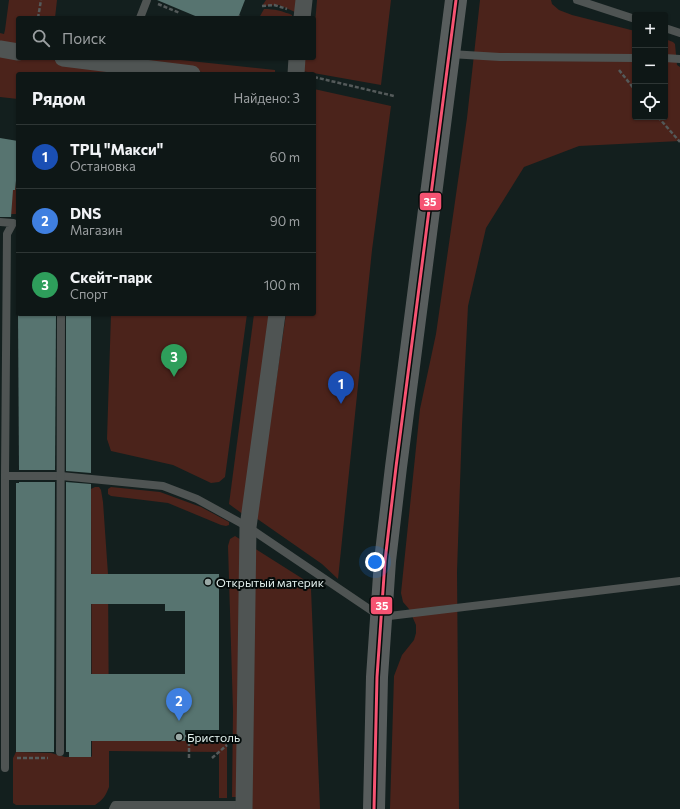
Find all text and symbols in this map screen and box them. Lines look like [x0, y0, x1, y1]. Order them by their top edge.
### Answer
map controls [632, 12, 668, 120]
button: + [632, 12, 668, 48]
search box [16, 16, 316, 60]
icon: search [30, 27, 52, 49]
text: Поиск [62, 29, 106, 47]
button: − [632, 48, 668, 84]
button: locate [632, 84, 668, 120]
text: Рядом [32, 88, 86, 109]
text: Найдено: 3 [233, 90, 300, 106]
text: ТРЦ "Макси" [70, 140, 163, 158]
text: 1 [42, 149, 48, 165]
text: 60 m [270, 149, 300, 165]
text: Остановка [70, 158, 136, 174]
line badge: 35 [419, 192, 442, 211]
text: 35 [424, 195, 436, 208]
text: DNS [70, 204, 101, 222]
text: 2 [41, 213, 49, 229]
text: 90 m [270, 213, 300, 229]
text: Магазин [70, 222, 123, 238]
text: Скейт-парк [70, 268, 153, 286]
text: 3 [41, 277, 49, 293]
text: 100 m [264, 277, 300, 293]
text: Спорт [70, 286, 108, 302]
pin: 3 [161, 344, 187, 377]
pin: 1 [328, 371, 354, 404]
your location [365, 552, 385, 572]
place label: Открытый материк [216, 575, 325, 589]
marker: Открытый материк [203, 577, 213, 587]
line badge: 35 [370, 596, 393, 615]
text: 35 [376, 599, 388, 612]
pin: 2 [166, 688, 192, 721]
place label: Бристоль [187, 730, 240, 744]
marker: Бристоль [174, 732, 184, 742]

